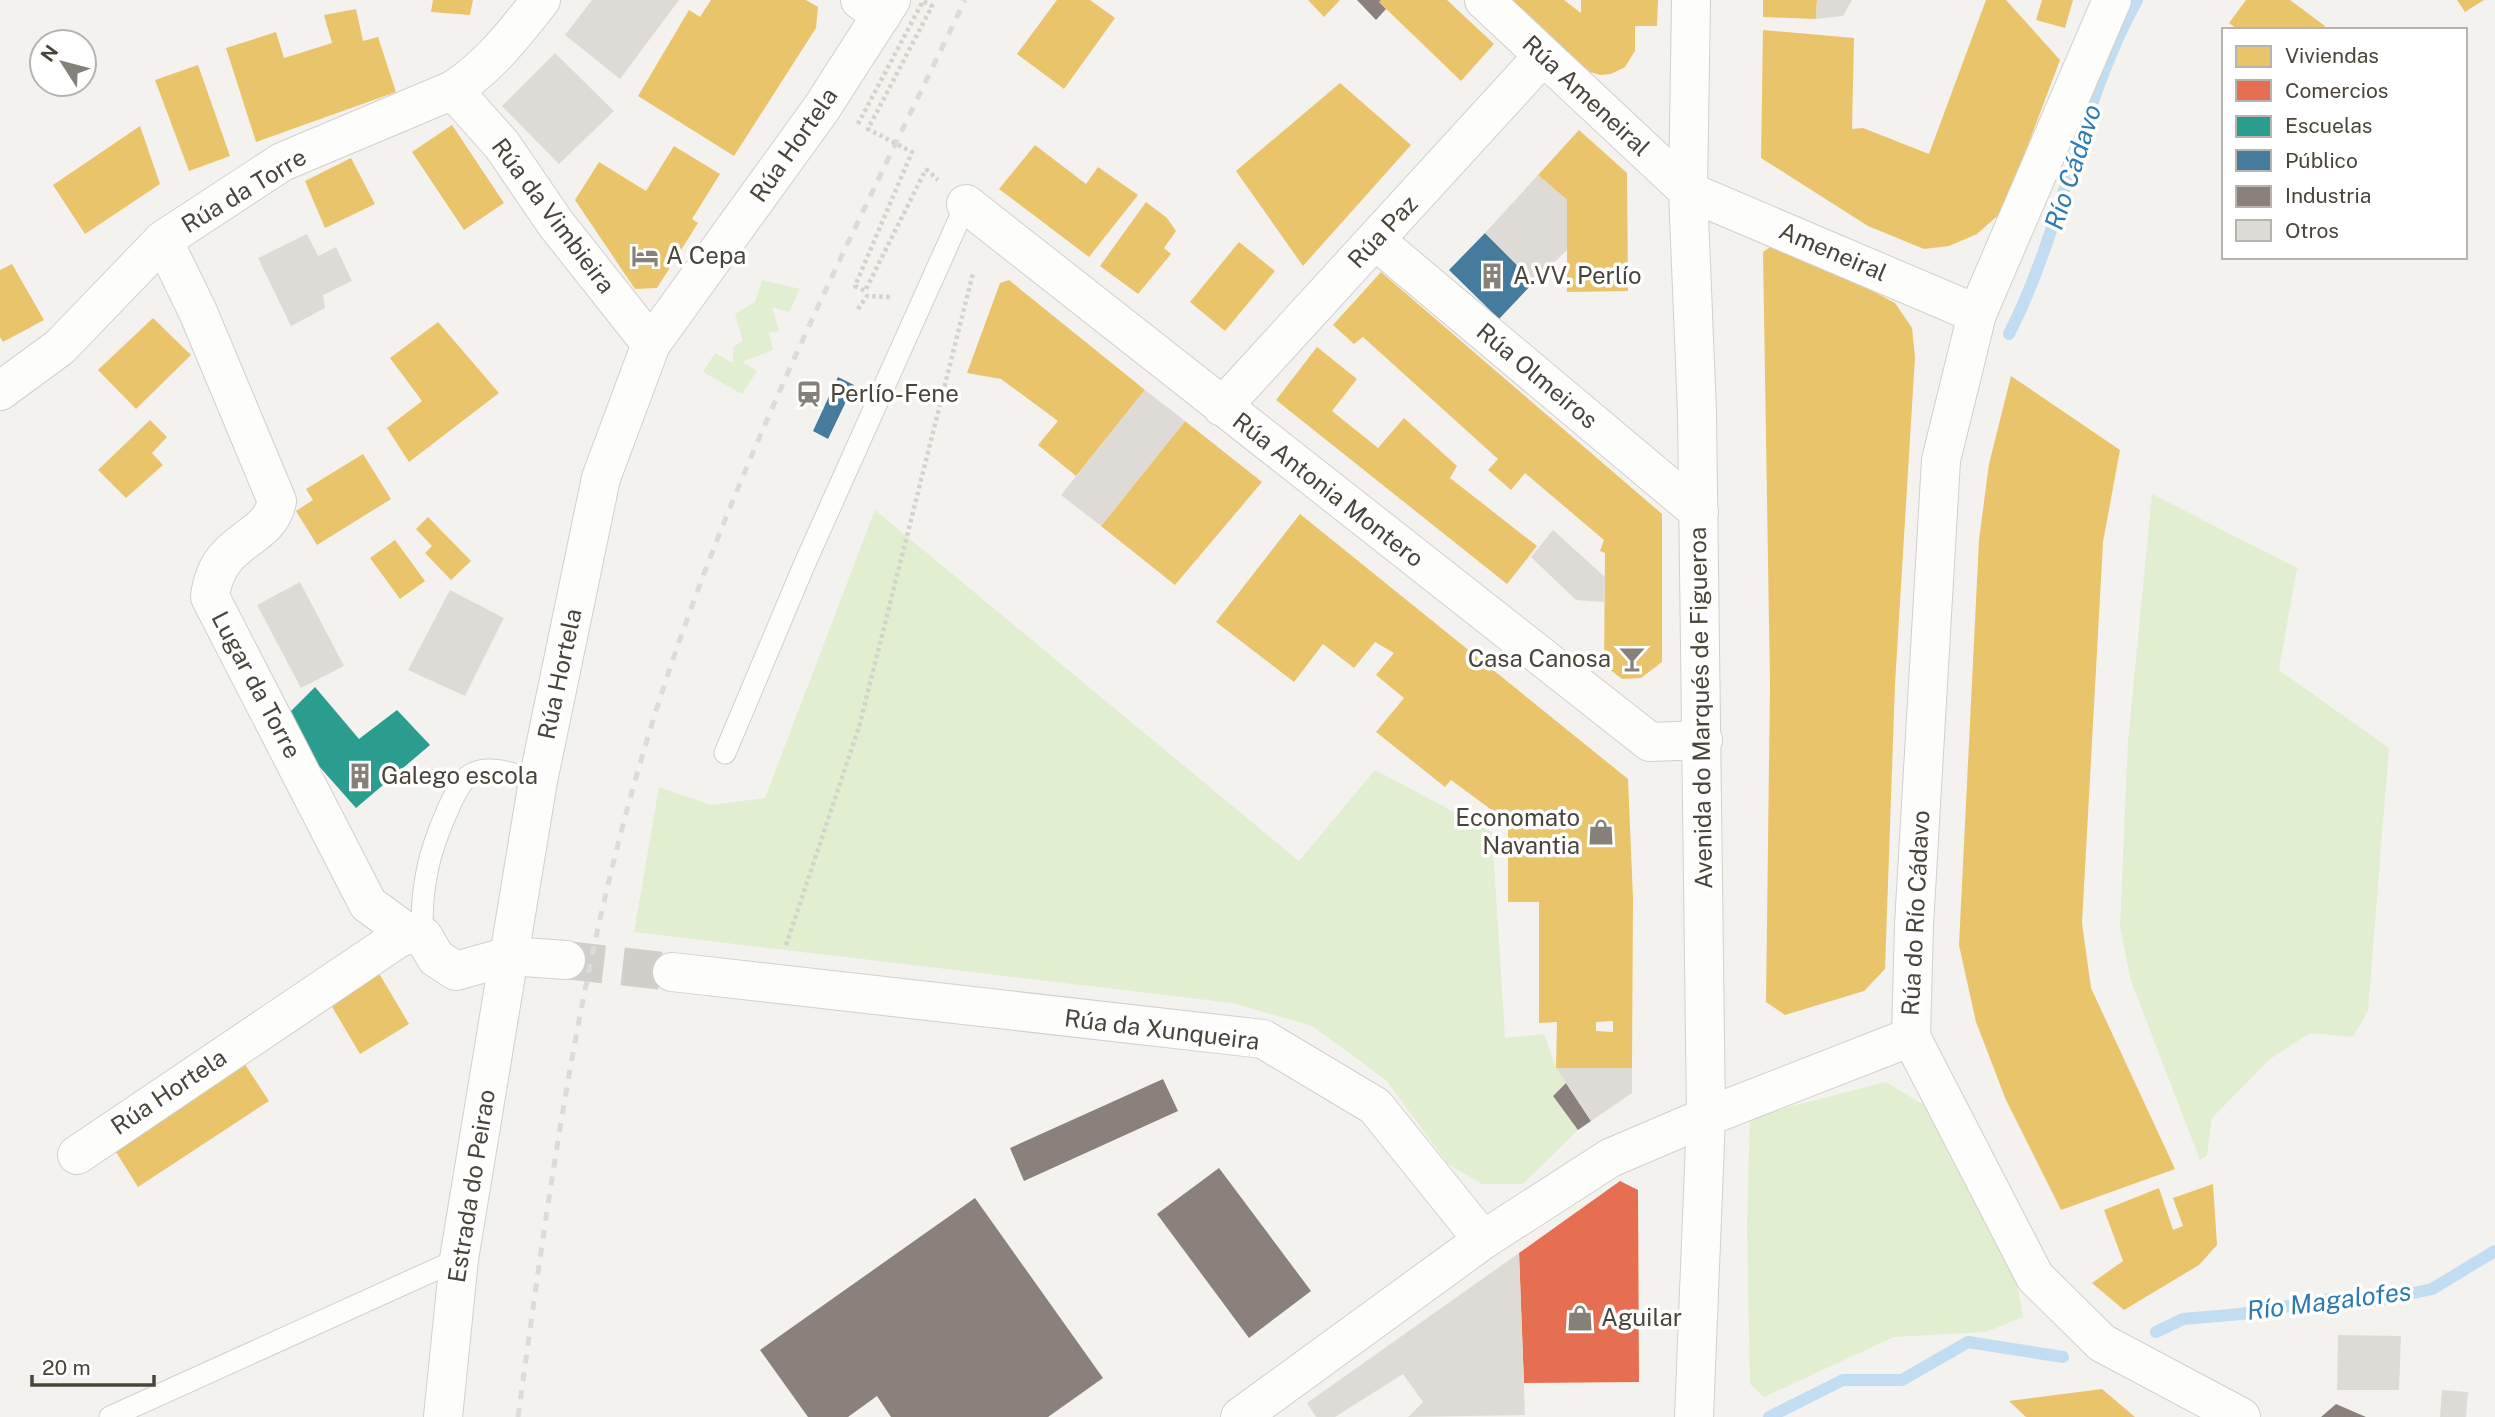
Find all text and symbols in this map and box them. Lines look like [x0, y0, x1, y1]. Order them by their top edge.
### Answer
north arrow [28, 28, 98, 98]
legend [2222, 28, 2467, 259]
street label: Rúa Ameneiral [1517, 29, 1656, 161]
text: N [36, 41, 63, 65]
text: Viviendas [2285, 43, 2379, 68]
text: Comercios [2285, 78, 2388, 103]
street label: Rúa Hortela [744, 82, 843, 207]
water label: Río Cádavo [2038, 100, 2107, 233]
text: Escuelas [2285, 113, 2372, 138]
street label: Rúa da Vimbieira [486, 132, 621, 298]
street label: Rúa da Torre [176, 142, 311, 238]
text: Público [2285, 148, 2358, 173]
text: Industria [2285, 183, 2371, 208]
street label: Rúa Paz [1342, 189, 1423, 273]
street label: Ameneiral [1775, 216, 1892, 286]
text: Otros [2285, 218, 2339, 243]
hotel icon: A Cepa [630, 241, 660, 271]
place label: A Cepa [666, 241, 746, 269]
building icon: A.VV. Perlío [1477, 261, 1507, 291]
place label: A.VV. Perlío [1513, 261, 1642, 289]
street label: Rúa Olmeiros [1472, 317, 1604, 434]
station icon: Perlío-Fene [794, 379, 824, 409]
place label: Perlío-Fene [830, 379, 959, 407]
street label: Rúa Antonia Montero [1228, 406, 1430, 572]
street label: Avenida do Marqués de Figueroa [1683, 527, 1717, 889]
street label: Lugar da Torre [206, 606, 307, 763]
street label: Rúa Hortela [532, 606, 587, 742]
place label: Casa Canosa [1468, 644, 1611, 672]
bar icon: Casa Canosa [1617, 644, 1647, 674]
building icon: Galego escola [345, 761, 375, 791]
place label: Galego escola [381, 761, 538, 789]
place label: Economato Navantia [1455, 803, 1580, 859]
street label: Rúa do Río Cádavo [1896, 809, 1934, 1016]
shop icon: Economato Navantia [1586, 817, 1616, 847]
street label: Rúa da Xunqueira [1063, 1003, 1261, 1055]
street label: Rúa Hortela [106, 1042, 231, 1140]
street label: Estrada do Peirao [442, 1087, 500, 1284]
water label: Río Magalofes [2245, 1275, 2413, 1326]
shop icon: Aguilar [1565, 1303, 1595, 1333]
place label: Aguilar [1601, 1303, 1682, 1331]
scale bar [32, 1344, 154, 1388]
text: 20 m [42, 1355, 91, 1380]

